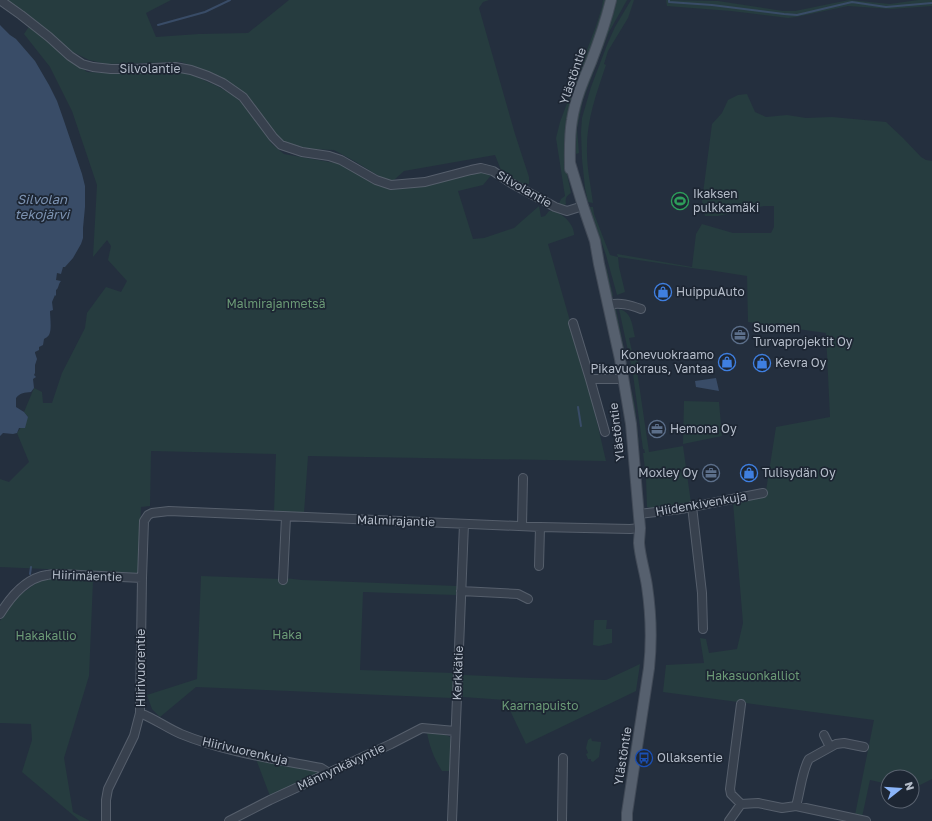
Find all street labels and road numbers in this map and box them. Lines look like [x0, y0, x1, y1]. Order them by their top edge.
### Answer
street label: Ylästöntie [556, 46, 589, 106]
street label: Silvolantie [119, 61, 181, 76]
street label: Silvolantie [494, 167, 554, 210]
street label: Ylästöntie [605, 402, 628, 462]
street label: Hiidenkivenkuja [654, 488, 748, 519]
street label: Malmirajantie [357, 512, 435, 529]
street label: Hiirimäentie [52, 567, 122, 584]
street label: Hiirivuorentie [133, 629, 148, 707]
street label: Kerkkätie [449, 645, 466, 701]
street label: Ylästöntie [610, 726, 635, 786]
street label: Hiirivuorenkuja [201, 733, 289, 768]
street label: Männynkävyntie [295, 740, 387, 793]

